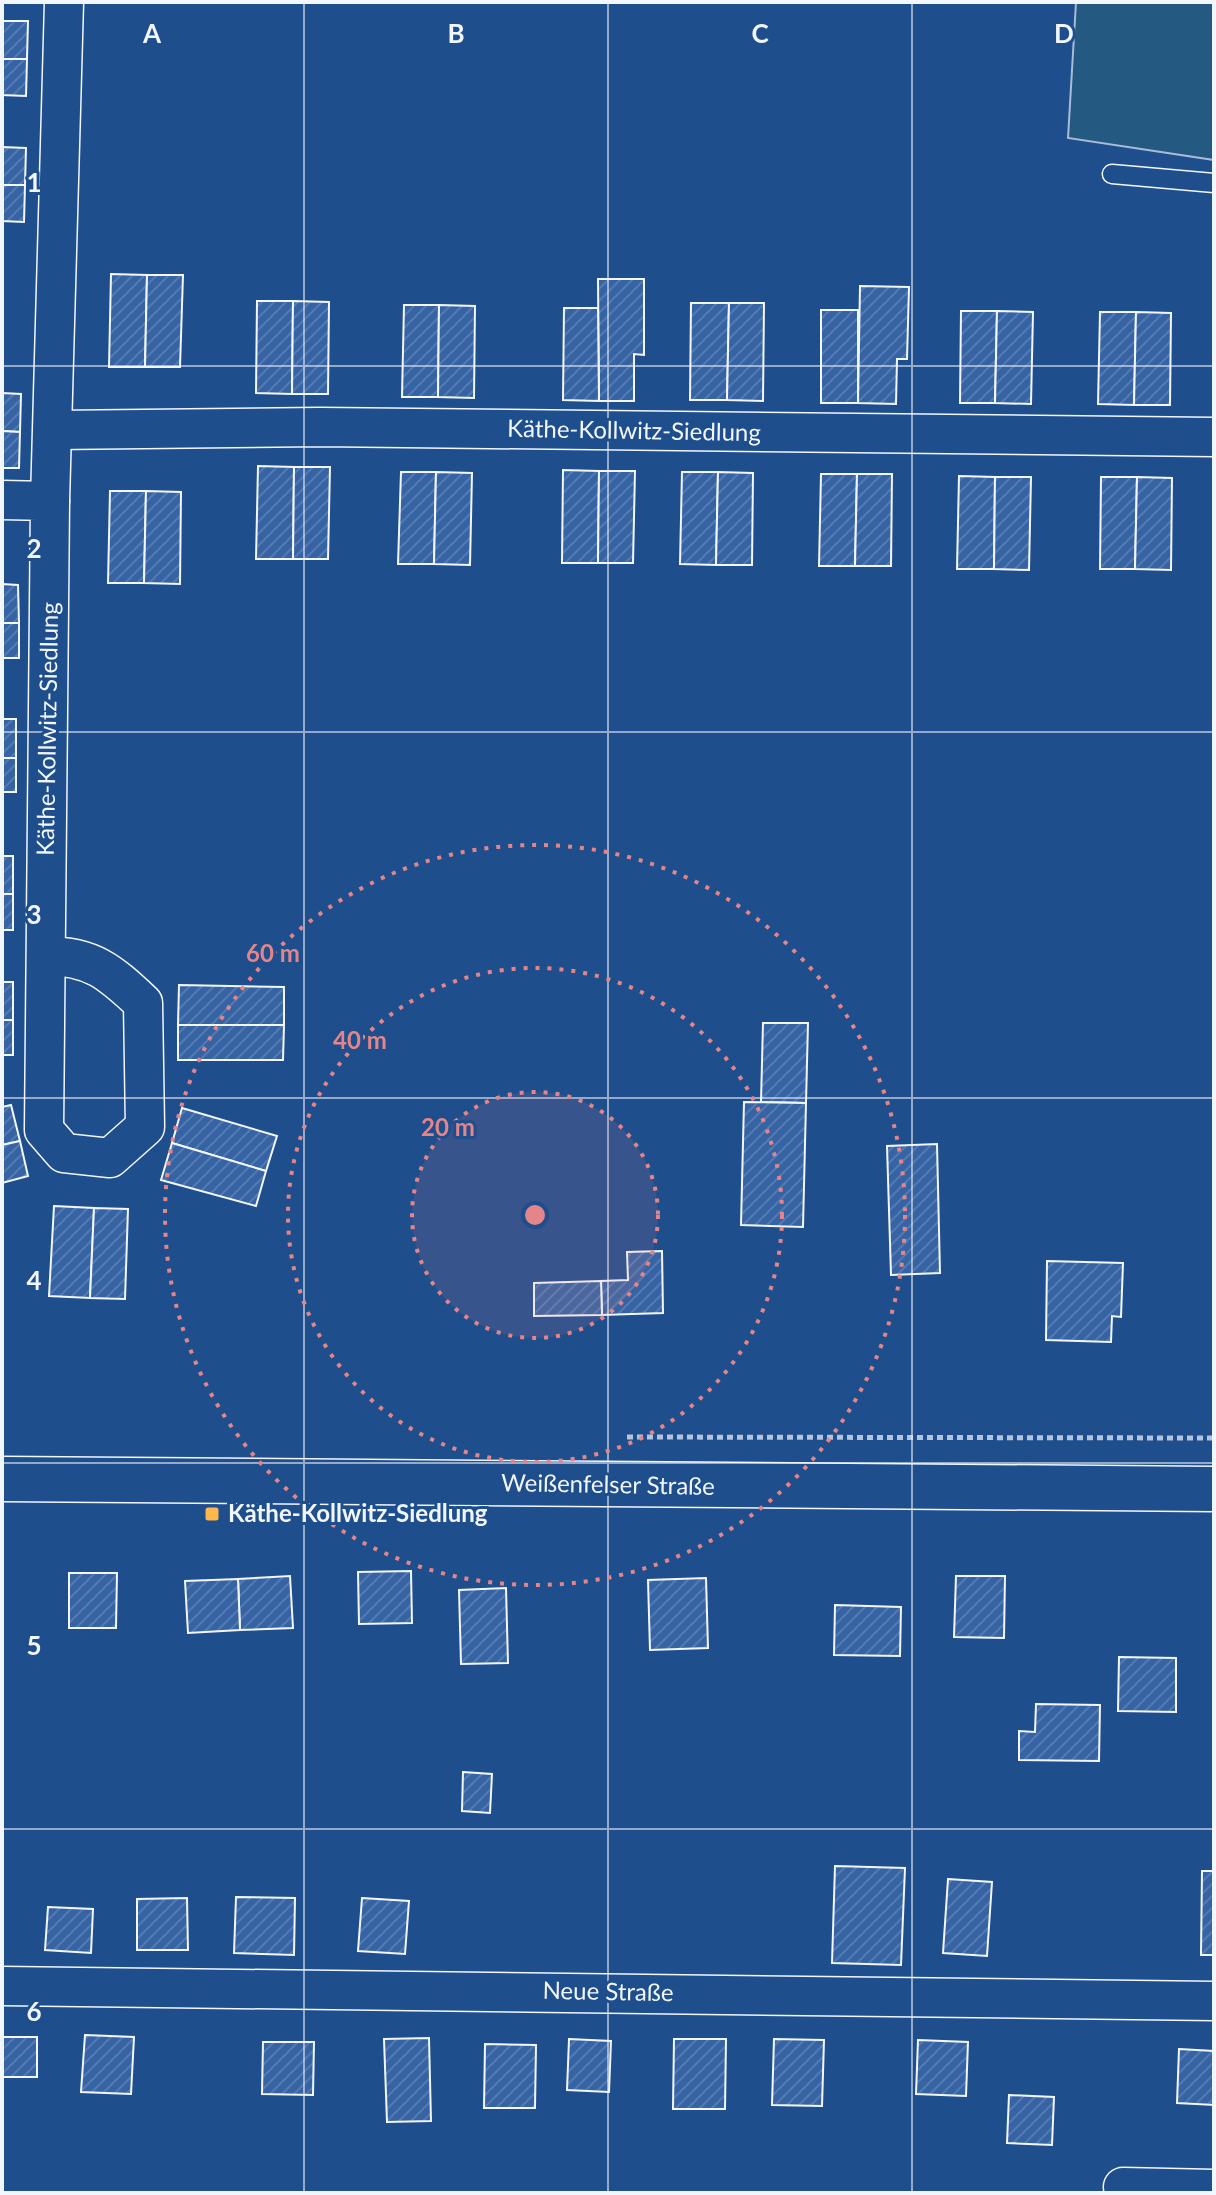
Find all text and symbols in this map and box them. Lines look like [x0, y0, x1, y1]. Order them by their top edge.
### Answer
text: A [142, 17, 162, 49]
text: B [447, 17, 465, 49]
text: C [751, 17, 769, 49]
text: D [1054, 17, 1074, 49]
text: 1 [26, 166, 42, 198]
street label: Käthe-Kollwitz-Siedlung [507, 413, 761, 446]
text: 2 [26, 532, 42, 564]
street label: Käthe-Kollwitz-Siedlung [30, 602, 63, 856]
text: 3 [26, 898, 42, 930]
text: 60 m [246, 938, 300, 967]
text: 40 m [333, 1025, 387, 1054]
text: 20 m [421, 1112, 475, 1141]
centre of rings [521, 1201, 549, 1229]
text: 4 [26, 1264, 42, 1296]
street label: Weißenfelser Straße [501, 1467, 715, 1500]
place label: Käthe-Kollwitz-Siedlung [228, 1498, 488, 1527]
marker: Käthe-Kollwitz-Siedlung [203, 1505, 221, 1523]
text: 5 [26, 1629, 42, 1661]
street label: Neue Straße [542, 1975, 674, 2006]
text: 6 [26, 1995, 42, 2027]

